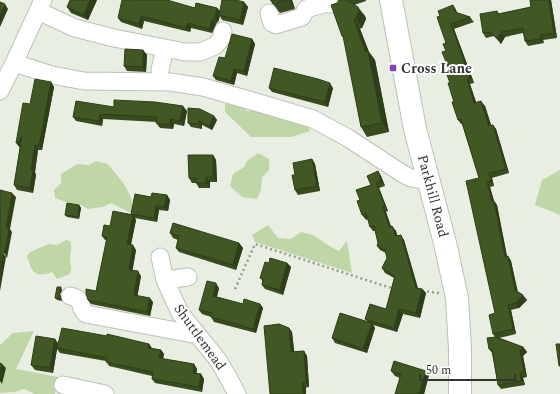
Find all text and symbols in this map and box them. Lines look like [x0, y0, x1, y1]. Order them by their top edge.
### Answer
place label: Cross Lane [401, 58, 472, 79]
marker: Cross Lane [388, 63, 398, 73]
street label: Parkhill Road [412, 152, 454, 240]
street label: Shuttlemead [169, 299, 231, 375]
scale bar [420, 356, 515, 382]
text: 50 m [426, 361, 451, 380]

